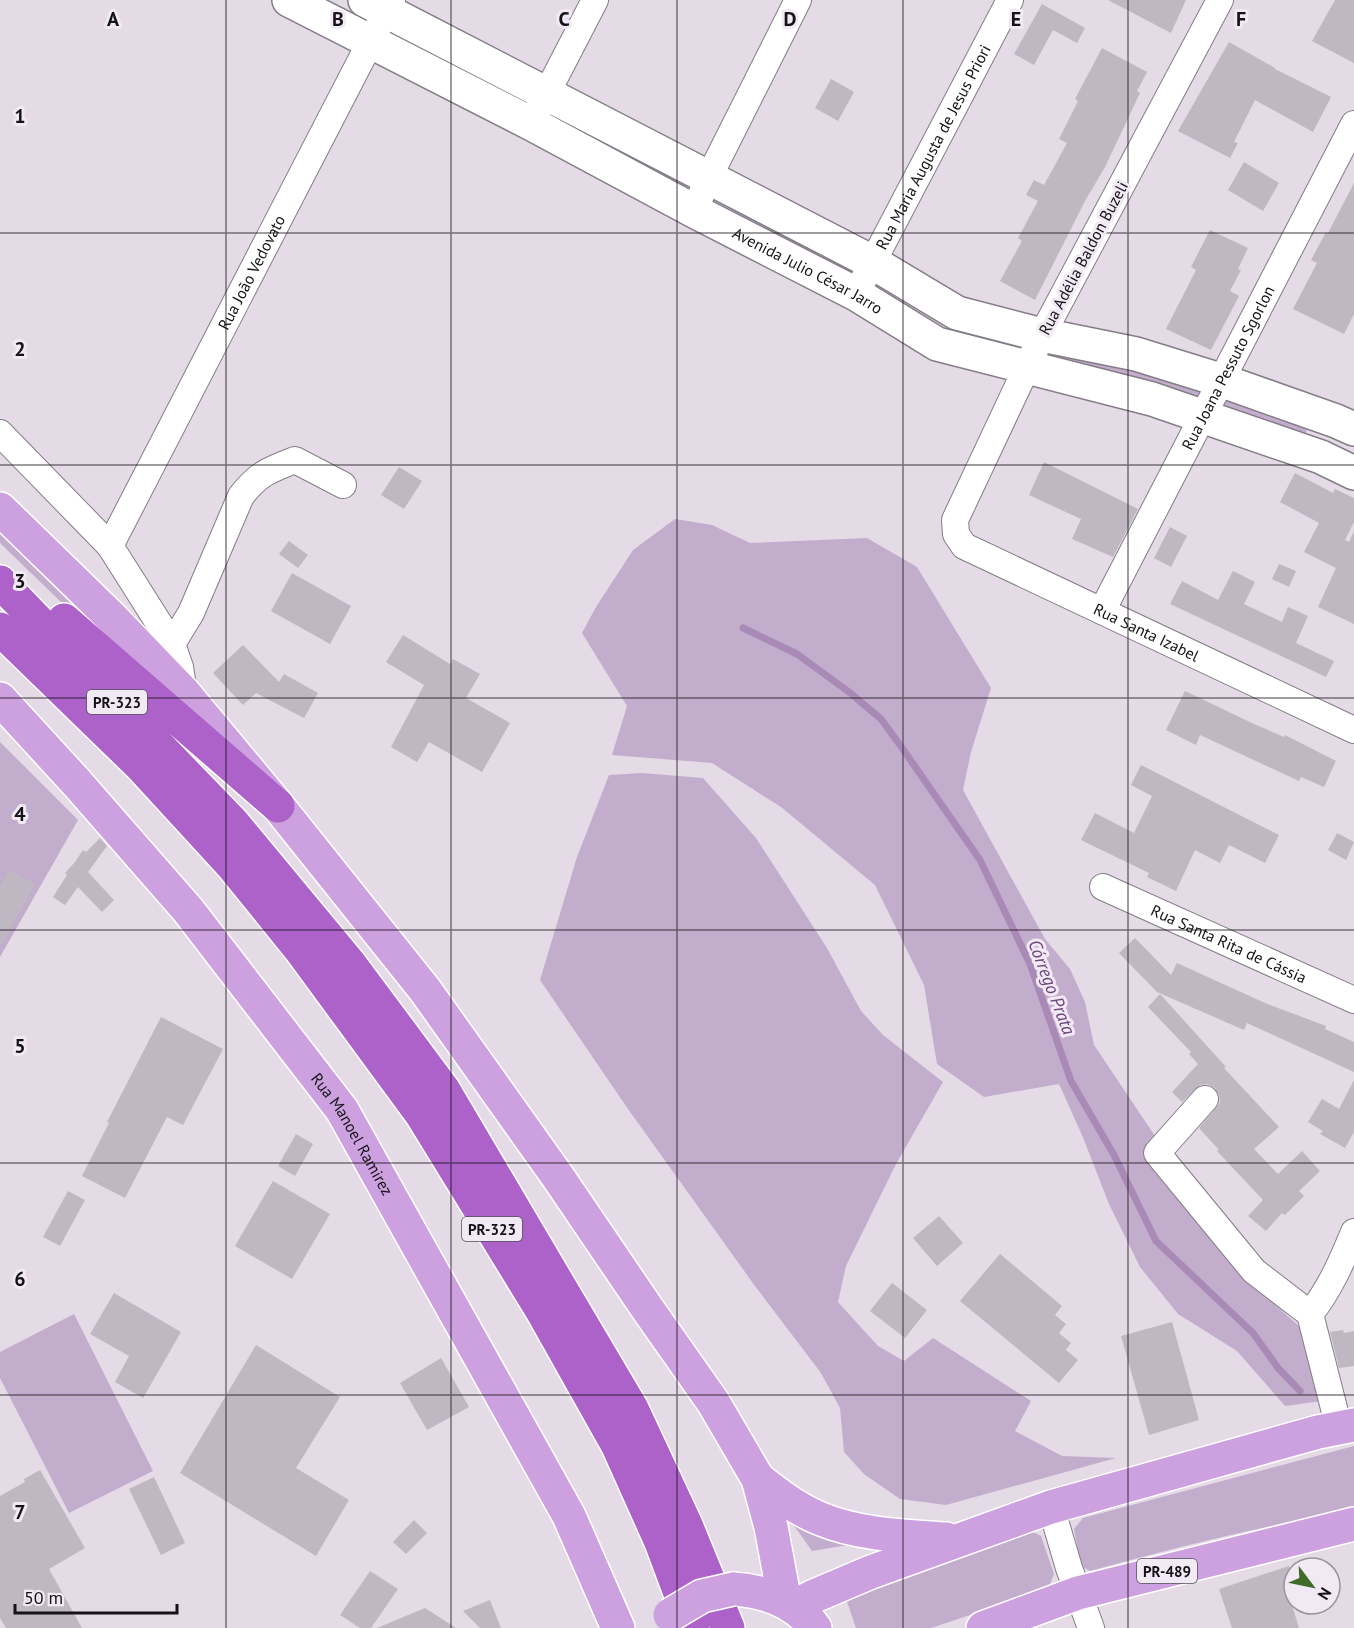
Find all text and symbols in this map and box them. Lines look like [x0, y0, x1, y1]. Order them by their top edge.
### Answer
text: A [107, 6, 120, 32]
text: B [332, 6, 344, 32]
text: C [558, 6, 570, 32]
text: D [784, 6, 797, 32]
text: E [1011, 6, 1021, 32]
text: F [1236, 6, 1246, 32]
street label: Rua Maria Augusta de Jesus Priori [871, 41, 995, 253]
text: 1 [14, 103, 26, 129]
street label: Rua Adélia Baldon Buzeli [1034, 178, 1132, 338]
street label: Rua João Vedovato [213, 212, 289, 333]
street label: Avenida Julio César Jarro [729, 223, 886, 318]
street label: Rua Joana Pessuto Sgorlon [1177, 282, 1279, 453]
text: 2 [14, 336, 26, 362]
text: 3 [14, 568, 26, 594]
street label: Rua Santa Izabel [1091, 599, 1203, 666]
road number: PR-323 [87, 690, 147, 714]
text: 4 [14, 801, 26, 827]
street label: Rua Santa Rita de Cássia [1148, 900, 1310, 987]
water label: Córrego Prata [1023, 936, 1081, 1038]
text: 5 [14, 1033, 26, 1059]
street label: Rua Manoel Ramirez [307, 1069, 398, 1199]
road number: PR-323 [462, 1217, 522, 1241]
text: 6 [14, 1266, 26, 1292]
text: 7 [14, 1499, 26, 1525]
north arrow [1282, 1556, 1342, 1616]
road number: PR-489 [1137, 1559, 1197, 1583]
scale bar [15, 1577, 177, 1615]
text: N [1313, 1584, 1336, 1604]
text: 50 m [24, 1586, 63, 1609]

